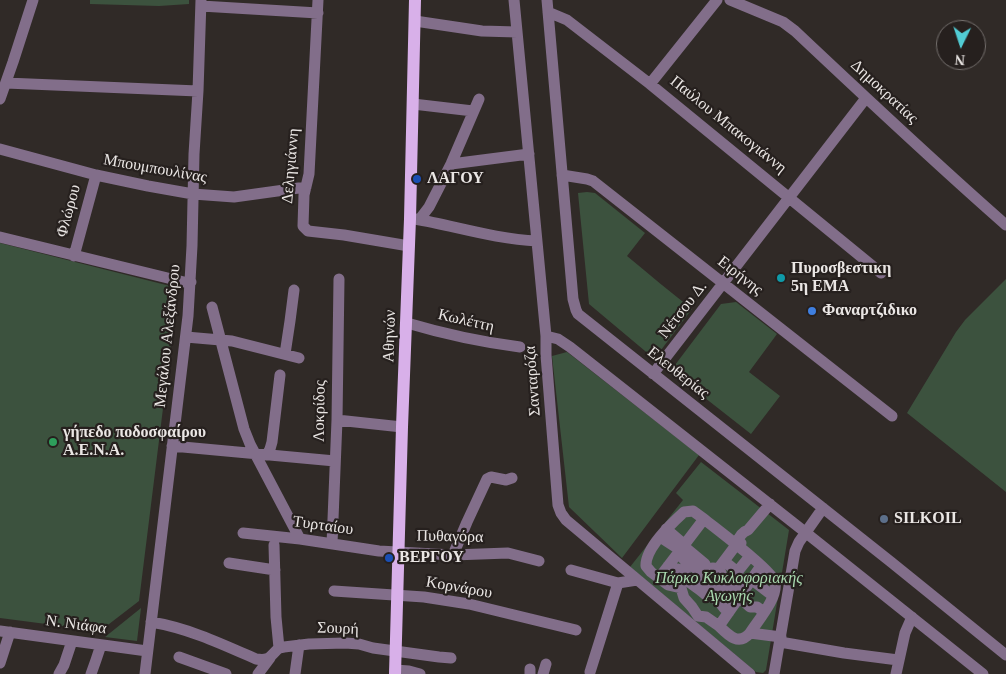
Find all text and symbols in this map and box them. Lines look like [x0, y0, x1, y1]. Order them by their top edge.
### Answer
north arrow [936, 20, 986, 70]
text: N [954, 52, 966, 67]
street label: Δημοκρατίας [846, 56, 922, 128]
street label: Παύλου Μπακογιάννη [666, 72, 790, 178]
street label: Δεληγιάννη [278, 128, 304, 204]
street label: Μπουμπουλίνας [102, 150, 208, 188]
place label: ΛΑΓΟΥ [427, 169, 484, 189]
marker: ΛΑΓΟΥ [411, 173, 423, 185]
street label: Φλώρου [53, 182, 85, 240]
street label: Ειρήνης [713, 252, 767, 300]
place label: Πυροσβεστικη 5η ΕΜΑ [791, 259, 891, 297]
street label: Μεγάλου Αλεξάνδρου [151, 264, 185, 408]
marker: Πυροσβεστικη 5η ΕΜΑ [775, 272, 787, 284]
street label: Νέτσου Δ. [655, 277, 711, 343]
place label: Φαναρτζιδικο [822, 301, 917, 321]
street label: Κωλέττη [436, 305, 496, 337]
marker: Φαναρτζιδικο [806, 305, 818, 317]
street label: Αθηνών [379, 309, 401, 363]
street label: Ελευθερίας [643, 343, 713, 403]
street label: Σανταρόζα [521, 345, 545, 417]
street label: Λοκρίδος [310, 380, 330, 442]
place label: γήπεδο ποδοσφαίρου Α.Ε.Ν.Α. [63, 423, 206, 461]
marker: γήπεδο ποδοσφαίρου Α.Ε.Ν.Α. [47, 436, 59, 448]
place label: SILKOIL [894, 509, 962, 529]
street label: Τυρταίου [292, 512, 354, 540]
marker: SILKOIL [878, 513, 890, 525]
street label: Πυθαγόρα [416, 527, 484, 547]
place label: ΒΕΡΓΟΥ [399, 548, 464, 568]
marker: ΒΕΡΓΟΥ [383, 552, 395, 564]
park label: Πάρκο Κυκλοφοριακής Αγωγής [655, 569, 803, 607]
street label: Κορνάρου [424, 573, 494, 603]
street label: Ν. Νιάφα [44, 611, 108, 639]
street label: Σουρή [317, 619, 359, 639]

